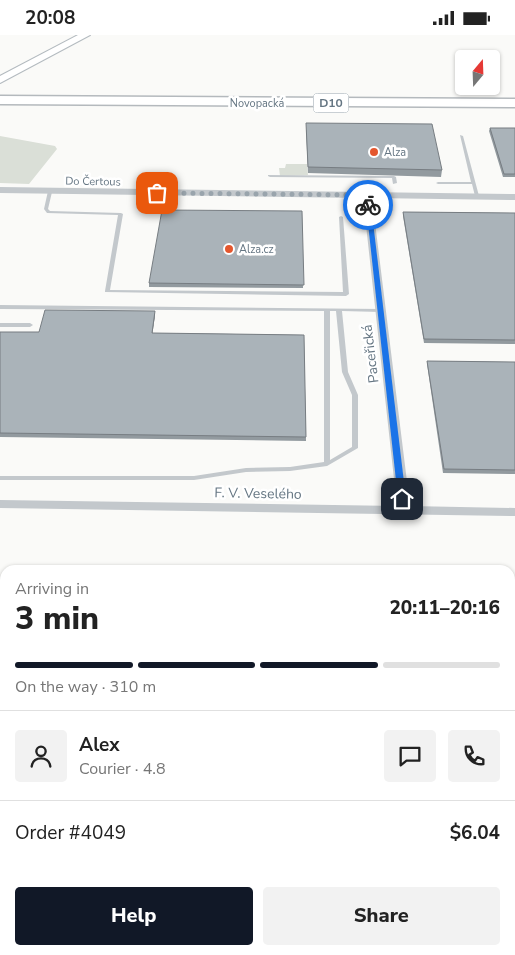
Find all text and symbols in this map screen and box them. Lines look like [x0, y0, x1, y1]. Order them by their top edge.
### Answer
text: 20:08 [25, 5, 75, 31]
north arrow [455, 50, 500, 95]
map controls [455, 50, 500, 95]
road number: D10 [314, 93, 348, 113]
street label: Novopacká [230, 96, 284, 111]
place label: Alza [384, 145, 406, 160]
marker: Alza [368, 146, 380, 158]
pin [136, 172, 178, 214]
street label: Do Čertous [65, 173, 121, 189]
icon: bag [143, 179, 171, 207]
courier [343, 180, 393, 230]
icon: bike [354, 191, 382, 219]
place label: Alza.cz [239, 242, 274, 257]
marker: Alza.cz [223, 243, 235, 255]
street label: Paceřická [357, 324, 384, 384]
pin [381, 478, 423, 520]
street label: F. V. Veselého [214, 483, 302, 504]
icon: home [388, 485, 416, 513]
text: Arriving in [15, 578, 89, 600]
text: 20:11–20:16 [389, 595, 500, 621]
text: 3 min [15, 597, 99, 640]
text: On the way · 310 m [15, 676, 156, 698]
button: person [15, 730, 67, 782]
button: chat [384, 730, 436, 782]
button: phone [448, 730, 500, 782]
text: Alex [79, 732, 120, 758]
text: Courier · 4.8 [79, 758, 165, 780]
text: Order #4049 [15, 820, 126, 846]
text: $6.04 [450, 820, 500, 846]
button: Help [15, 887, 253, 945]
button: Share [263, 887, 500, 945]

